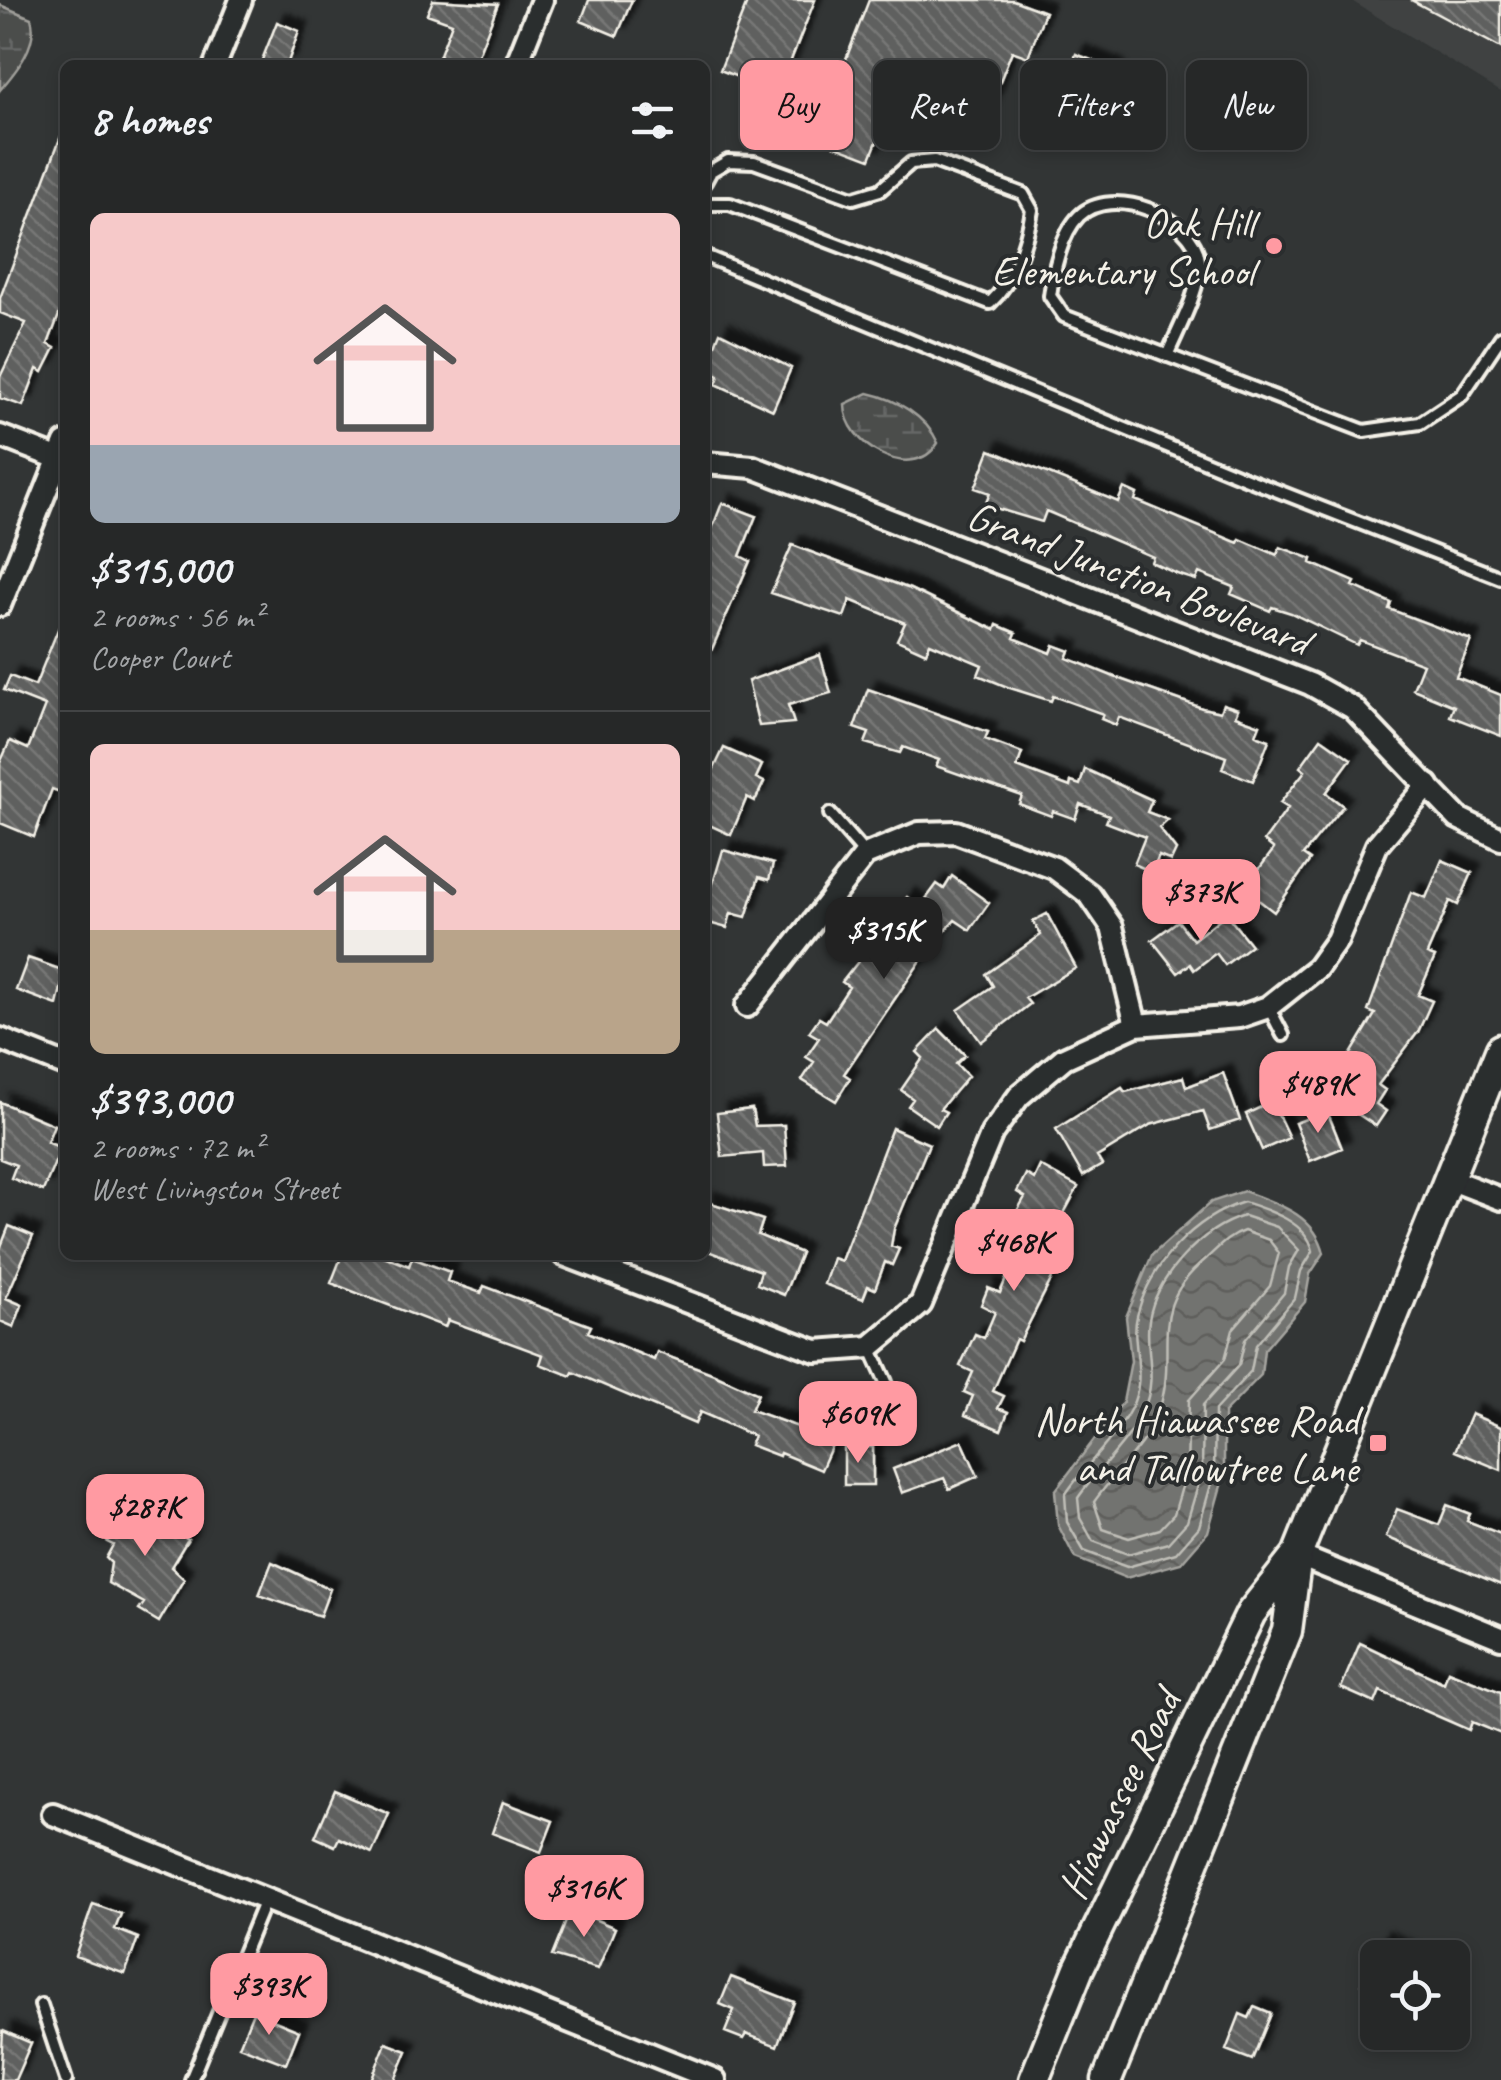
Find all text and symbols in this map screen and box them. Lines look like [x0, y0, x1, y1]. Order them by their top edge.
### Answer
chip: Buy [740, 60, 853, 150]
chip: Rent [873, 60, 1000, 150]
chip: Filters [1020, 60, 1166, 150]
chip: New [1186, 60, 1307, 150]
icon: filters [625, 93, 680, 148]
text: 8 homes [90, 94, 209, 147]
place label: Oak Hill Elementary School [992, 197, 1261, 298]
marker: Oak Hill Elementary School [1263, 235, 1285, 257]
icon: home [295, 278, 475, 458]
street label: Grand Junction Boulevard [960, 489, 1323, 670]
text: $315,000 [90, 543, 230, 596]
text: 2 rooms · 56 m² [90, 596, 263, 637]
text: Cooper Court [90, 637, 230, 678]
icon: home [295, 809, 475, 989]
pin: $373K [1131, 859, 1271, 944]
text: $373K [1164, 871, 1238, 912]
pin: $315K [814, 897, 954, 982]
text: $315K [847, 909, 921, 950]
pin: $489K [1248, 1051, 1388, 1136]
text: $489K [1281, 1063, 1355, 1104]
text: $393,000 [90, 1074, 230, 1127]
text: 2 rooms · 72 m² [90, 1127, 263, 1168]
text: West Livingston Street [90, 1168, 339, 1209]
pin: $468K [944, 1209, 1084, 1294]
text: $468K [977, 1221, 1051, 1262]
pin: $609K [788, 1381, 928, 1466]
text: $609K [821, 1393, 895, 1434]
place label: North Hiawassee Road and Tallowtree Lane [1035, 1394, 1364, 1495]
marker: North Hiawassee Road and Tallowtree Lane [1367, 1432, 1389, 1454]
pin: $287K [75, 1474, 215, 1559]
text: $287K [108, 1486, 182, 1527]
street label: Hiawassee Road [1046, 1676, 1195, 1908]
pin: $316K [514, 1855, 654, 1940]
text: $316K [547, 1867, 621, 1908]
map controls [1360, 1940, 1470, 2050]
button: locate [1360, 1940, 1470, 2050]
pin: $393K [199, 1953, 339, 2038]
text: $393K [232, 1965, 306, 2006]

